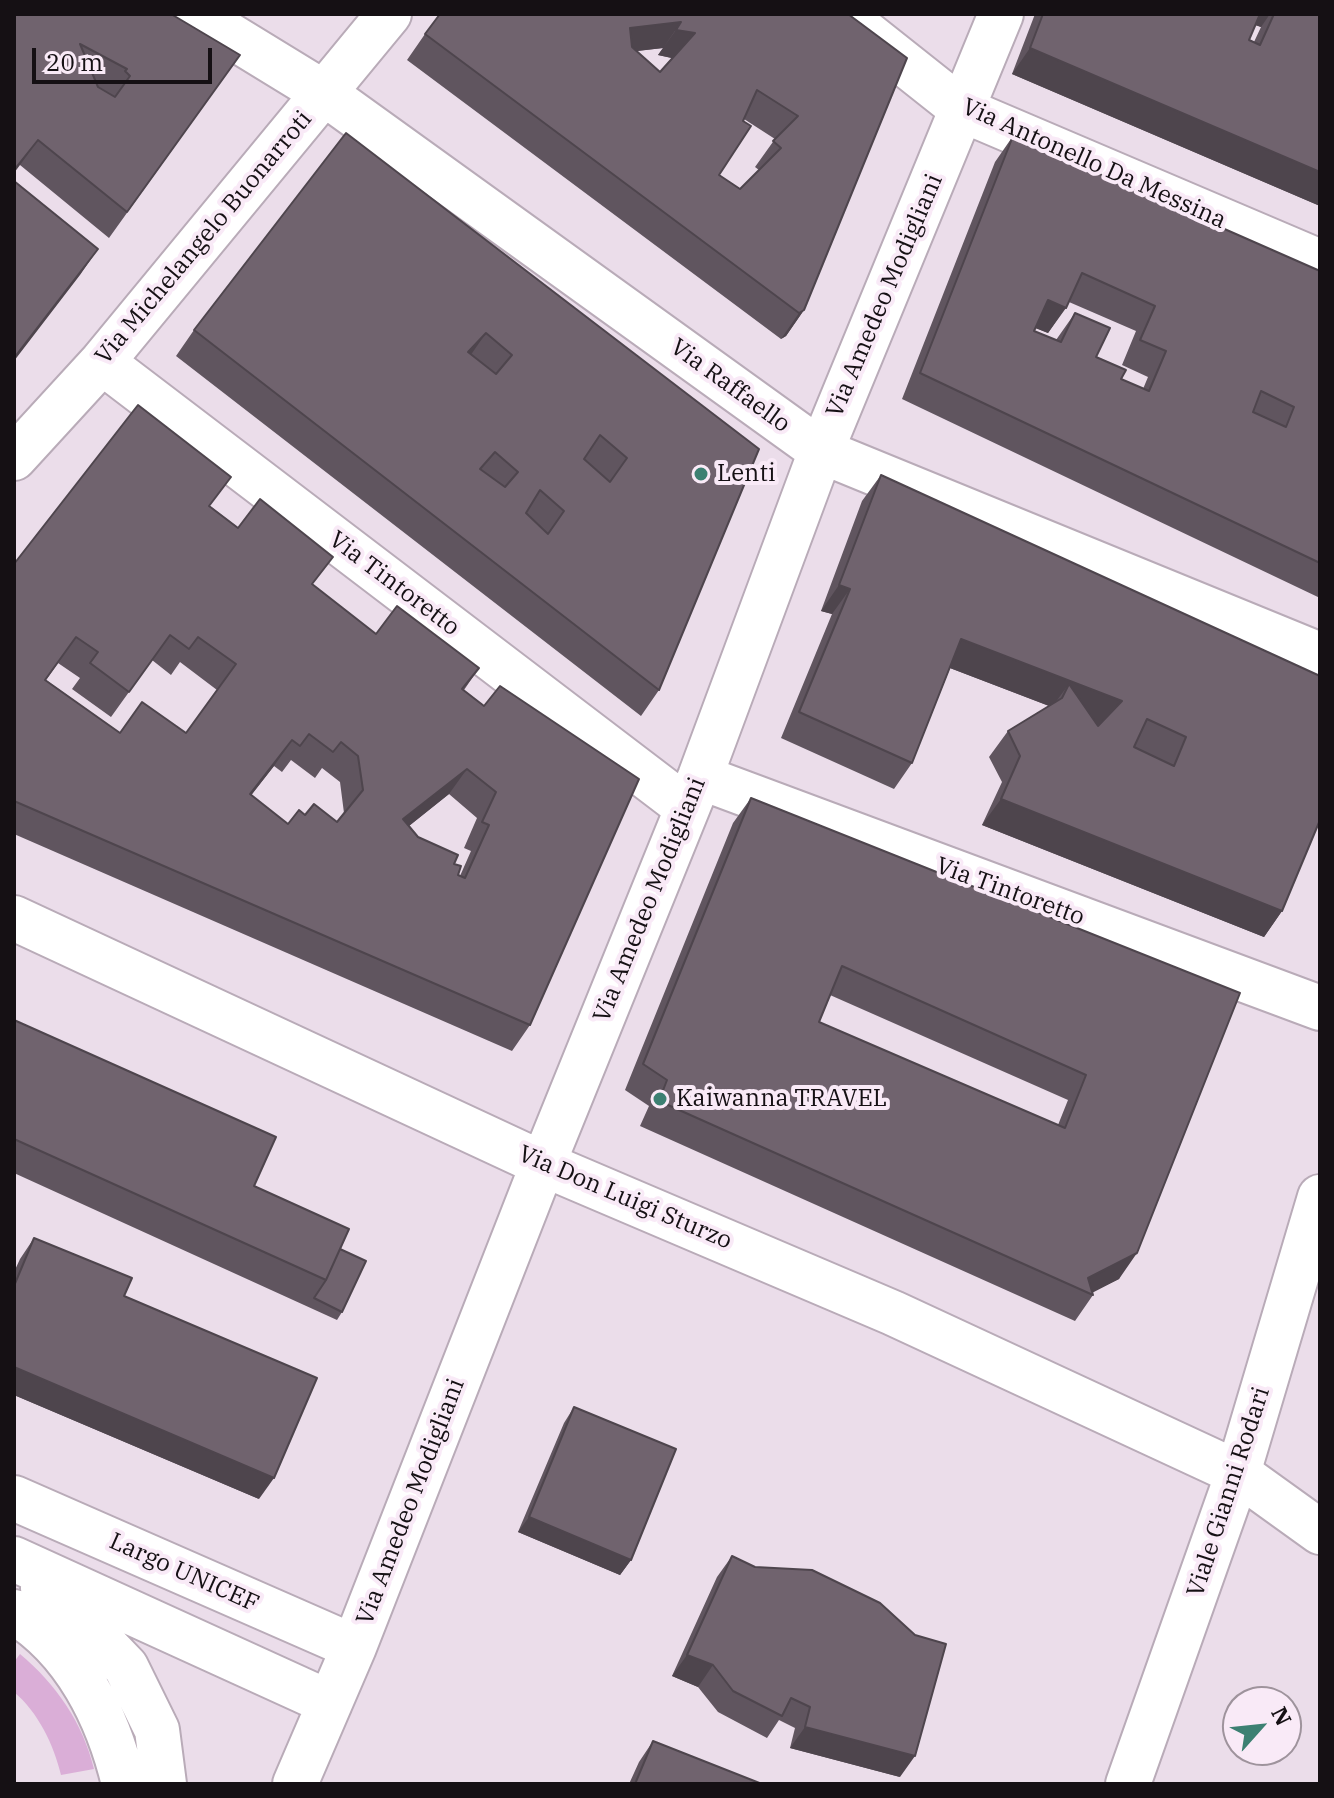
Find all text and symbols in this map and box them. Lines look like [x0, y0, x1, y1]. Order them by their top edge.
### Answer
scale bar [36, 32, 216, 82]
text: 20 m [46, 46, 103, 78]
street label: Via Antonello Da Messina [958, 93, 1230, 235]
street label: Via Michelangelo Buonarroti [90, 106, 318, 370]
street label: Via Amedeo Modigliani [821, 170, 949, 422]
street label: Via Raffaello [664, 333, 796, 439]
place label: Lenti [717, 460, 775, 488]
marker: Lenti [692, 465, 710, 483]
street label: Via Tintoretto [323, 526, 465, 642]
street label: Via Amedeo Modigliani [588, 773, 712, 1027]
street label: Via Tintoretto [932, 852, 1088, 932]
place label: Kaiwanna TRAVEL [676, 1085, 887, 1113]
marker: Kaiwanna TRAVEL [651, 1090, 669, 1108]
street label: Via Don Luigi Sturzo [514, 1140, 736, 1256]
street label: Via Amedeo Modigliani [351, 1375, 471, 1629]
street label: Viale Gianni Rodari [1181, 1383, 1277, 1601]
street label: Largo UNICEF [105, 1527, 263, 1619]
north arrow [1222, 1686, 1302, 1766]
text: N [1265, 1701, 1299, 1730]

